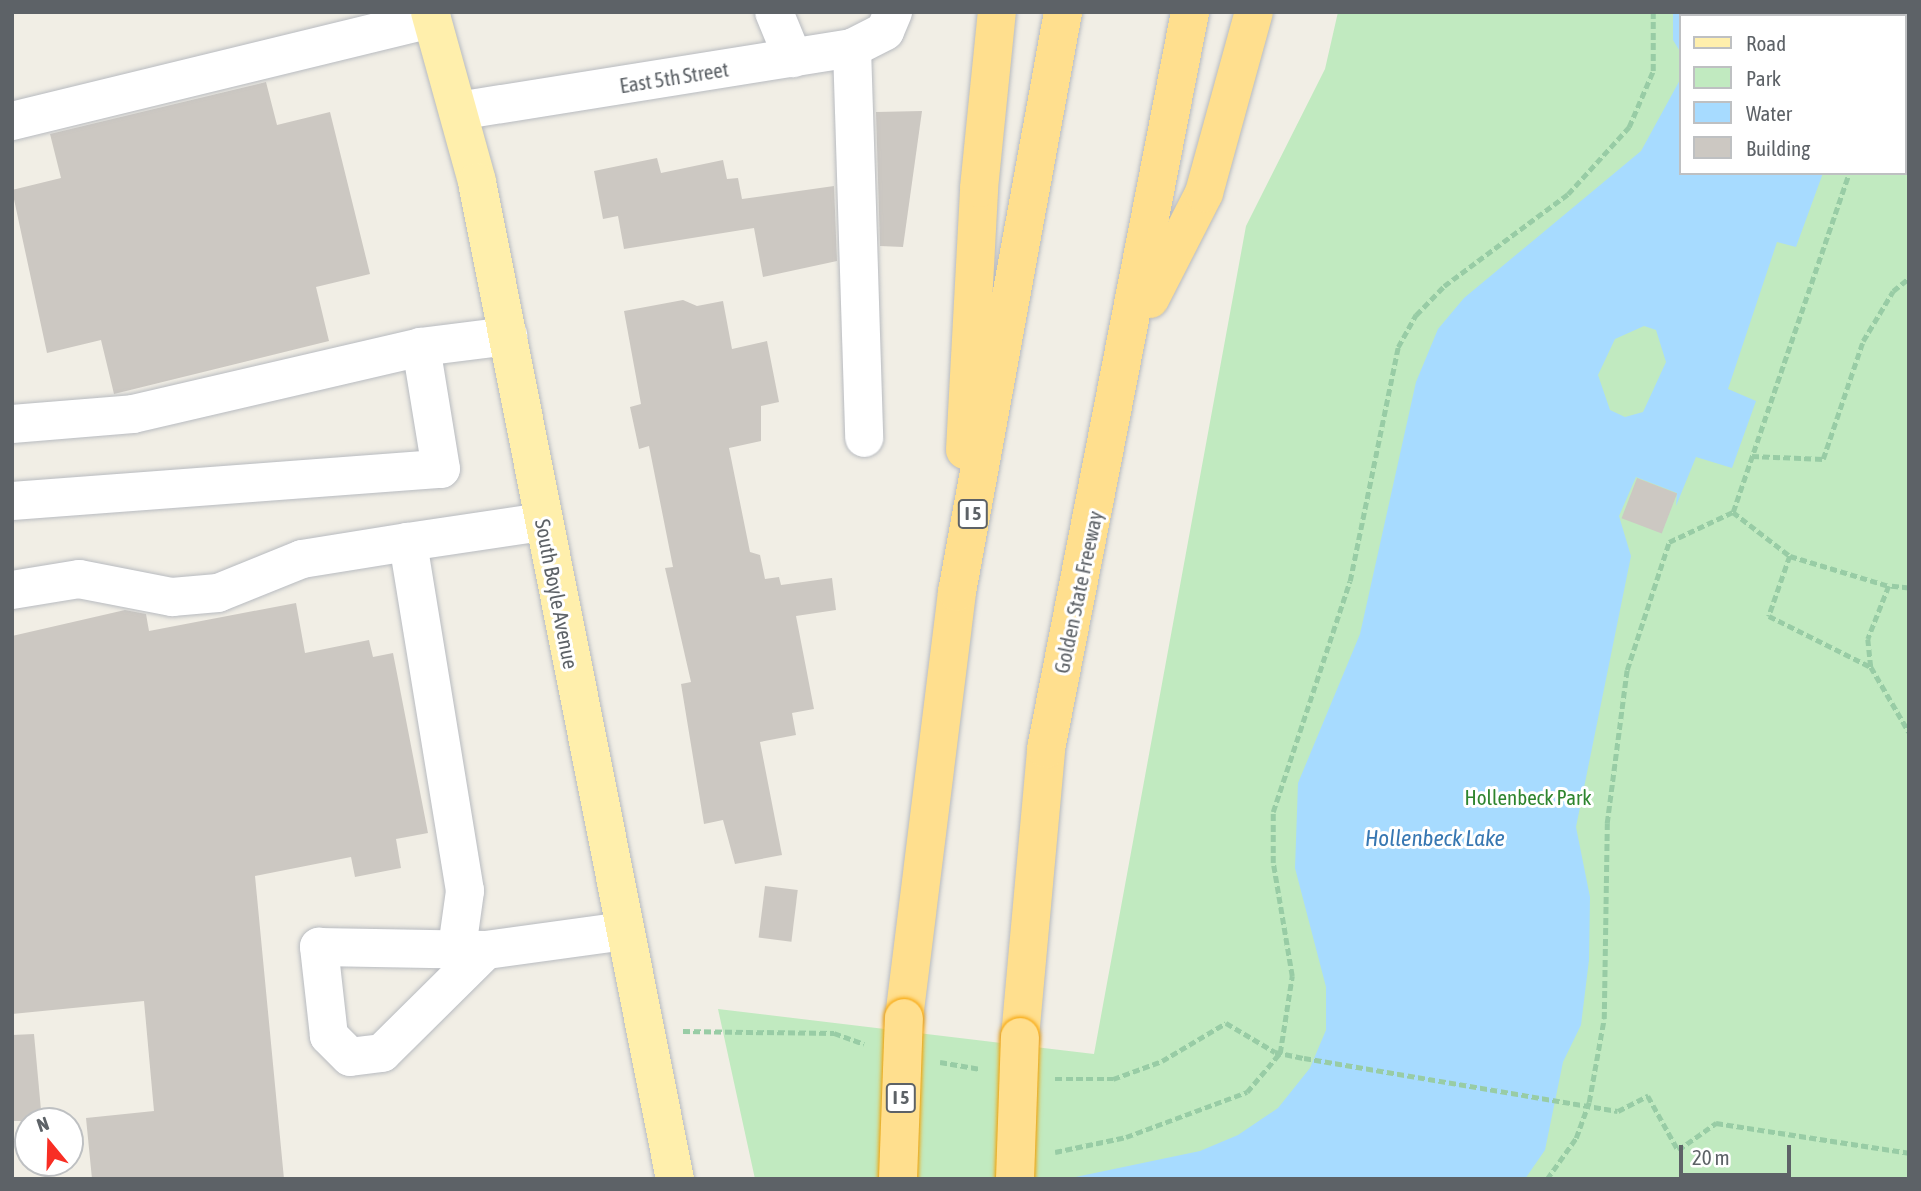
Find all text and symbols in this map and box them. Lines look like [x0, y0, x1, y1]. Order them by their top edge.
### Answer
legend [1680, 14, 1907, 175]
text: Road [1746, 31, 1786, 55]
street label: East 5th Street [618, 56, 730, 98]
text: Park [1746, 66, 1781, 90]
text: Water [1746, 101, 1792, 125]
text: Building [1746, 136, 1810, 160]
road number: I 5 [957, 499, 989, 530]
street label: Golden State Freeway [1048, 508, 1108, 676]
street label: South Boyle Avenue [530, 517, 584, 671]
park label: Hollenbeck Park [1464, 784, 1592, 810]
water label: Hollenbeck Lake [1365, 824, 1505, 852]
road number: I 5 [885, 1082, 917, 1114]
north arrow [14, 1107, 84, 1177]
text: N [34, 1112, 52, 1136]
scale bar [1683, 1132, 1795, 1176]
text: 20 m [1692, 1145, 1730, 1169]

